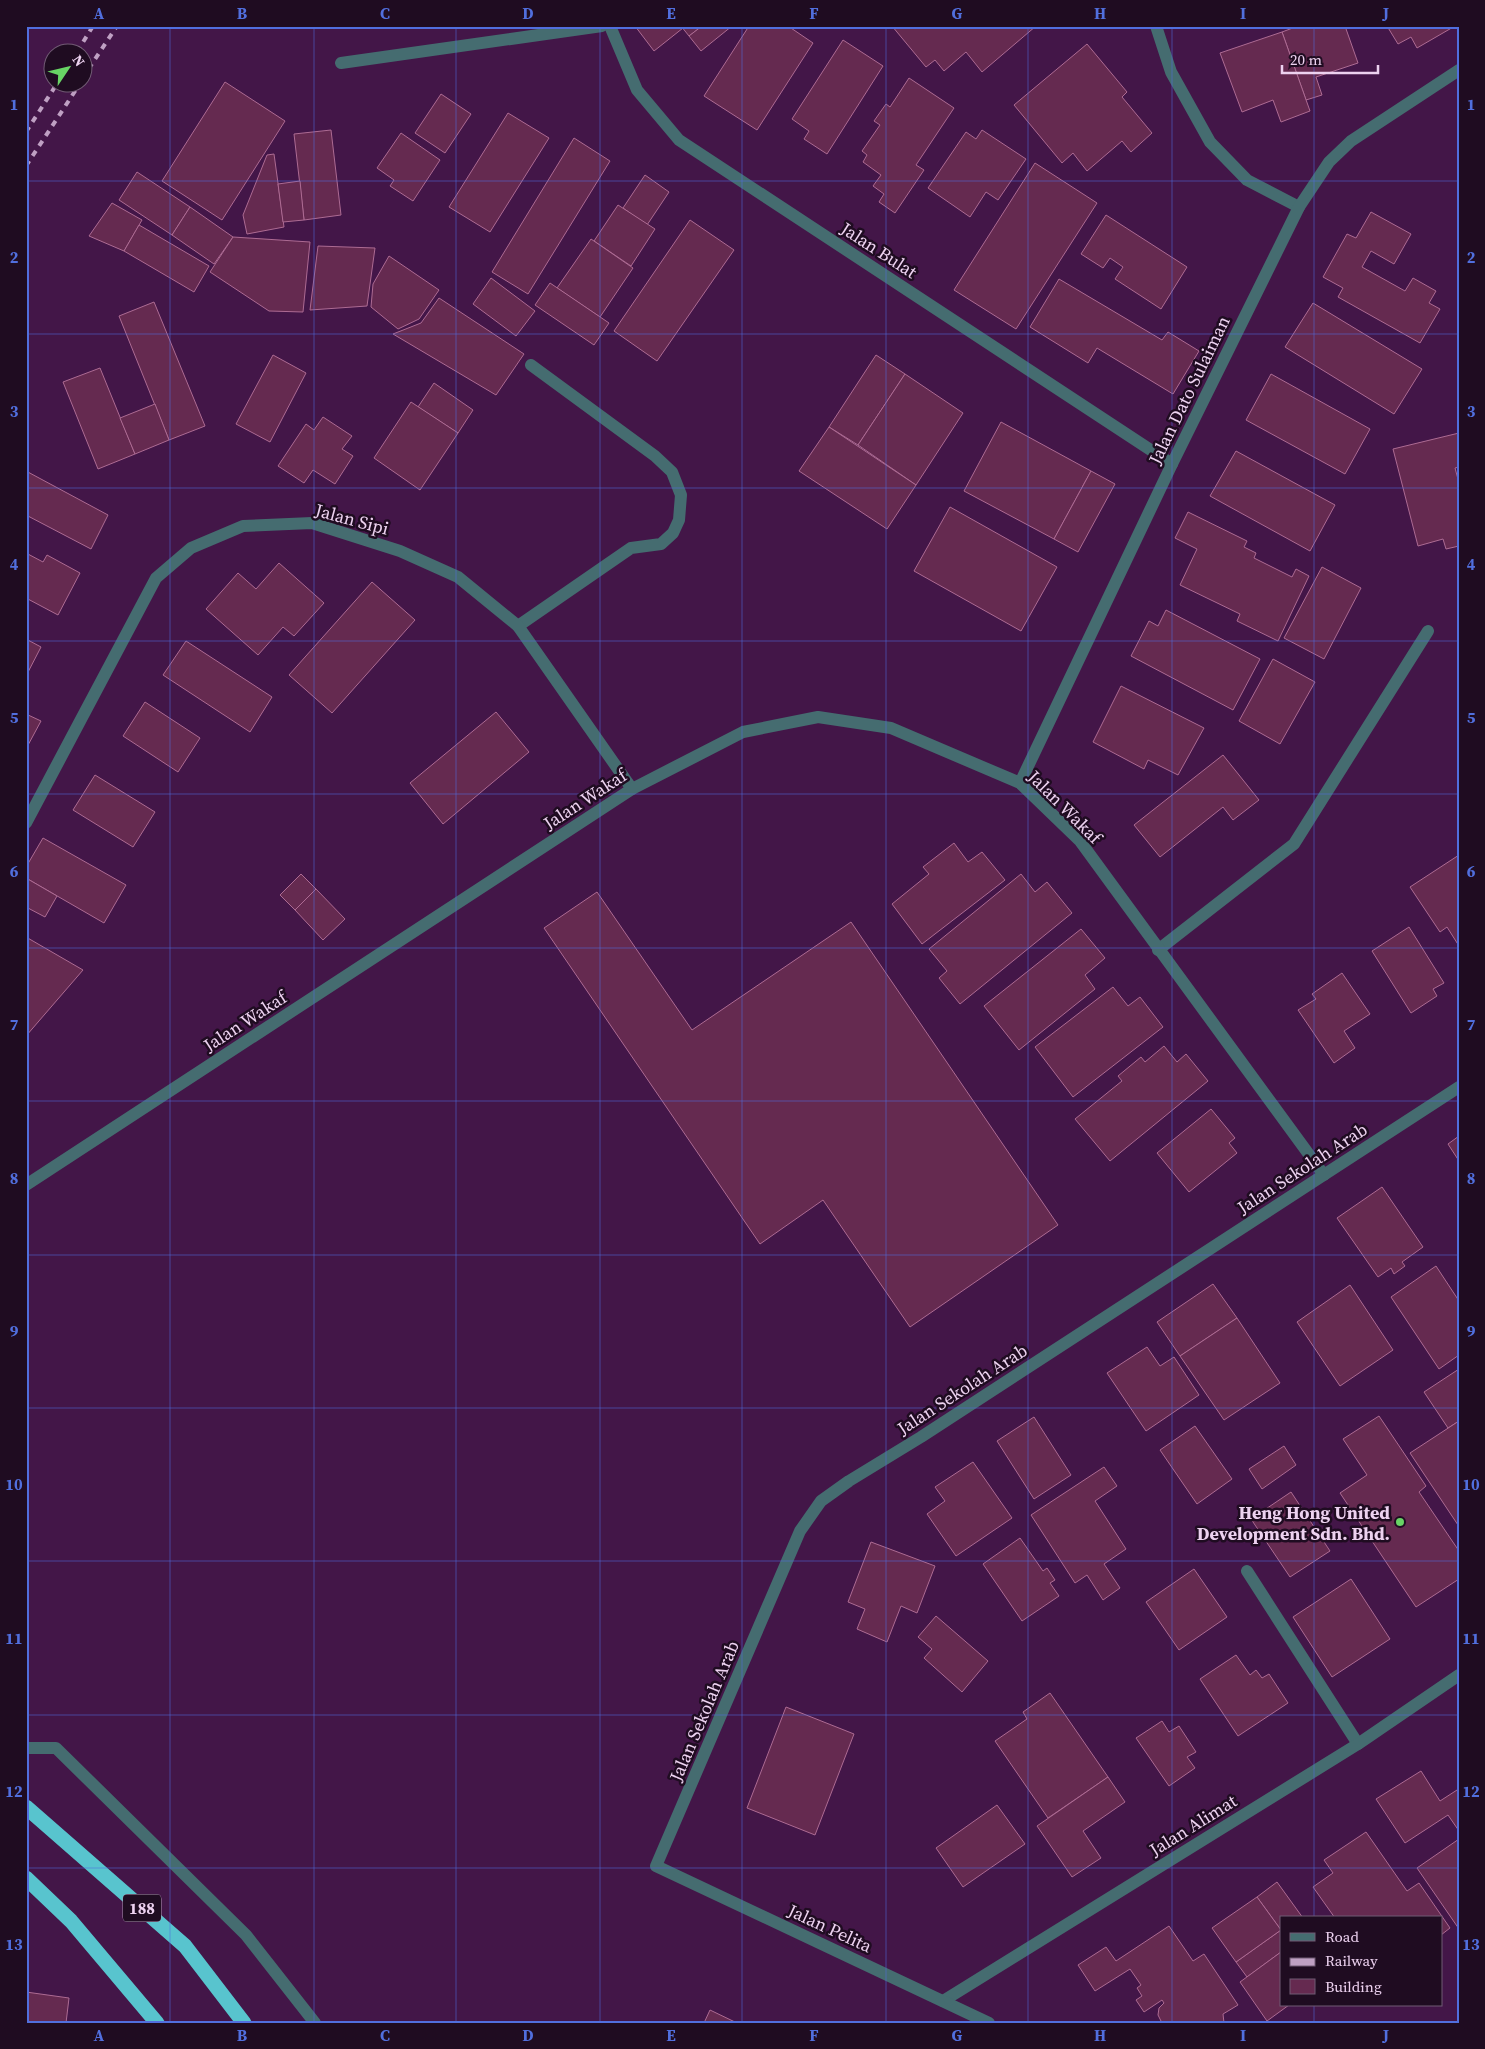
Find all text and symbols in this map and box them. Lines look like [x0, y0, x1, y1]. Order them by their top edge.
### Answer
text: A [94, 2, 105, 24]
text: B [237, 2, 248, 24]
text: C [380, 2, 390, 24]
text: D [522, 2, 534, 24]
text: E [666, 2, 676, 24]
text: F [809, 2, 819, 24]
text: G [952, 2, 963, 24]
text: H [1094, 2, 1106, 24]
text: I [1240, 2, 1246, 24]
text: J [1382, 2, 1389, 24]
north arrow [42, 42, 92, 92]
scale bar [1282, 42, 1379, 74]
text: 20 m [1290, 49, 1322, 70]
text: N [68, 51, 90, 70]
text: 1 [10, 93, 18, 115]
text: 1 [1467, 93, 1475, 115]
street label: Jalan Bulat [835, 215, 922, 284]
text: 2 [10, 246, 19, 268]
text: 2 [1467, 246, 1476, 268]
street label: Jalan Dato Sulaiman [1142, 312, 1236, 469]
text: 3 [10, 400, 19, 422]
text: 3 [1467, 400, 1476, 422]
street label: Jalan Sipi [312, 497, 391, 541]
text: 4 [10, 553, 19, 575]
text: 4 [1467, 553, 1476, 575]
text: 5 [10, 706, 19, 728]
text: 5 [1467, 706, 1476, 728]
street label: Jalan Wakaf [538, 762, 633, 836]
street label: Jalan Wakaf [1022, 764, 1109, 851]
text: 6 [10, 860, 19, 882]
text: 6 [1467, 860, 1476, 882]
street label: Jalan Wakaf [198, 984, 293, 1058]
text: 7 [10, 1013, 19, 1035]
text: 7 [1467, 1013, 1476, 1035]
street label: Jalan Sekolah Arab [1231, 1117, 1372, 1220]
text: 8 [10, 1167, 18, 1189]
text: 8 [1467, 1167, 1475, 1189]
text: 9 [10, 1320, 19, 1342]
text: 9 [1467, 1320, 1476, 1342]
street label: Jalan Sekolah Arab [891, 1338, 1032, 1441]
text: 10 [5, 1473, 23, 1495]
text: 10 [1462, 1473, 1480, 1495]
place label: Heng Hong United Development Sdn. Bhd. [1197, 1500, 1390, 1546]
marker: Heng Hong United Development Sdn. Bhd. [1394, 1516, 1406, 1528]
text: 11 [5, 1627, 23, 1649]
text: 11 [1462, 1627, 1480, 1649]
street label: Jalan Sekolah Arab [663, 1637, 745, 1786]
text: 12 [5, 1780, 23, 1802]
text: 12 [1462, 1780, 1480, 1802]
street label: Jalan Alimat [1144, 1788, 1242, 1862]
road number: 188 [123, 1895, 161, 1922]
street label: Jalan Pelita [783, 1897, 877, 1959]
legend [1280, 1916, 1442, 2006]
text: Road [1325, 1926, 1359, 1947]
text: 13 [5, 1933, 23, 1955]
text: 13 [1462, 1933, 1480, 1955]
text: Railway [1325, 1950, 1378, 1971]
text: Building [1325, 1976, 1382, 1997]
text: A [94, 2024, 105, 2046]
text: B [237, 2024, 248, 2046]
text: C [380, 2024, 390, 2046]
text: D [522, 2024, 534, 2046]
text: E [666, 2024, 676, 2046]
text: F [809, 2024, 819, 2046]
text: G [952, 2024, 963, 2046]
text: H [1094, 2024, 1106, 2046]
text: I [1240, 2024, 1246, 2046]
text: J [1382, 2024, 1389, 2046]

